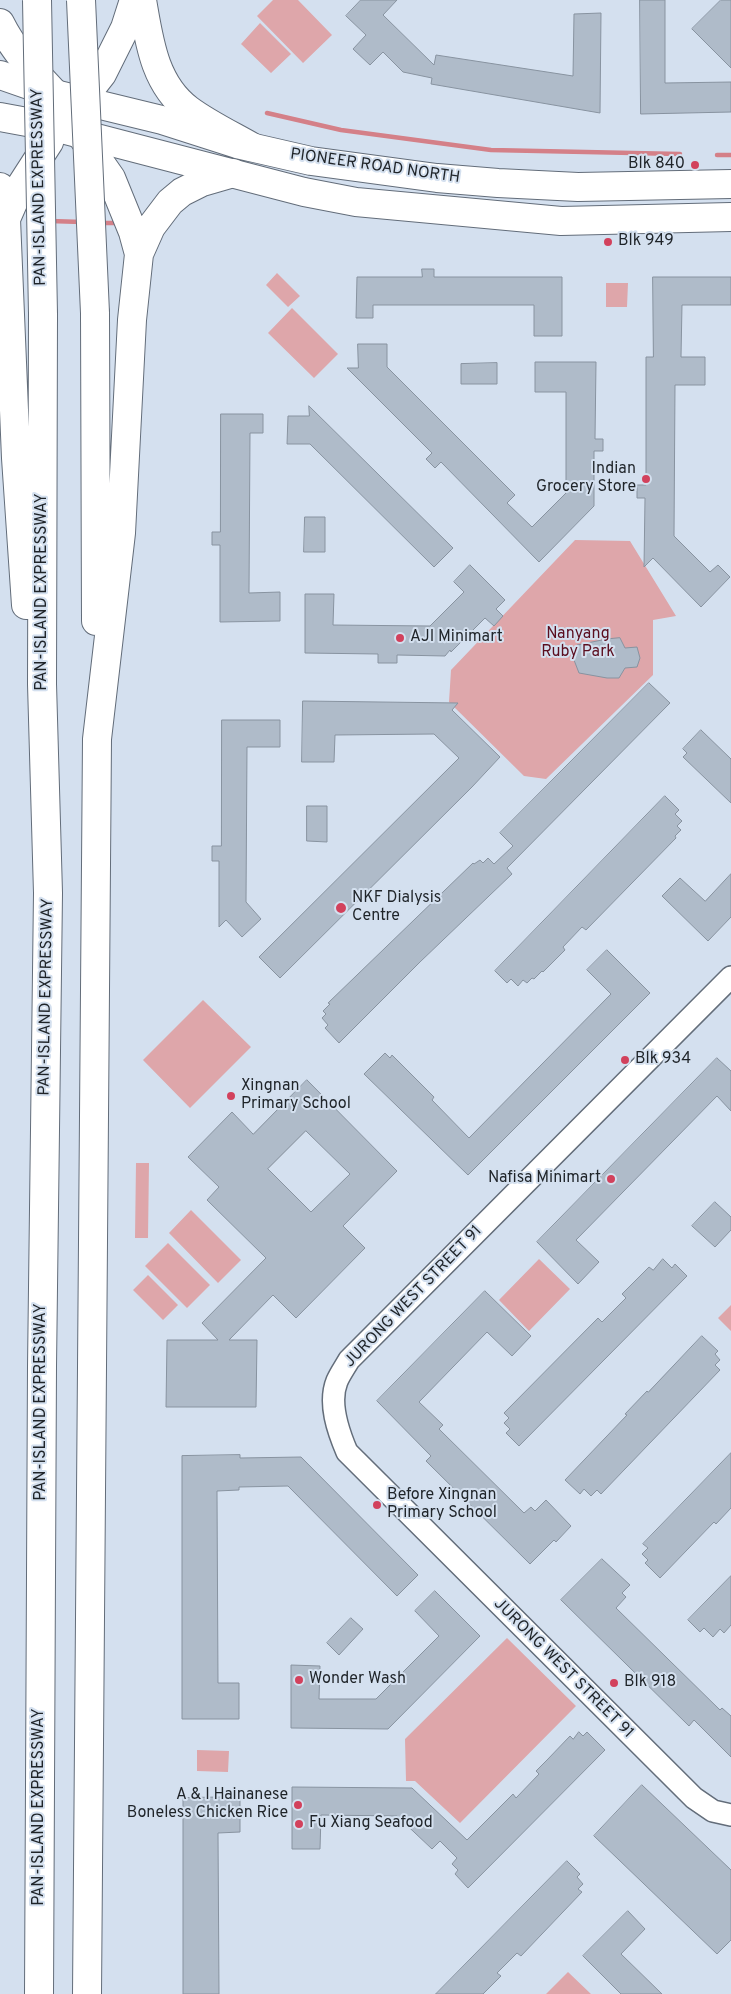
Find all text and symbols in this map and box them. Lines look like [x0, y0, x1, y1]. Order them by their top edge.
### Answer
street label: PAN-ISLAND EXPRESSWAY [29, 88, 51, 286]
street label: PIONEER ROAD NORTH [289, 146, 461, 188]
place label: Blk 840 [628, 155, 685, 175]
marker: Blk 840 [689, 159, 701, 171]
place label: Blk 949 [618, 232, 674, 252]
marker: Blk 949 [602, 236, 614, 248]
place label: Indian Grocery Store [536, 460, 636, 498]
marker: Indian Grocery Store [640, 473, 652, 485]
street label: PAN-ISLAND EXPRESSWAY [33, 493, 53, 691]
park label: Nanyang Ruby Park [541, 625, 615, 663]
place label: AJI Minimart [410, 628, 503, 648]
marker: AJI Minimart [394, 632, 406, 644]
place label: NKF Dialysis Centre [352, 889, 441, 927]
street label: PAN-ISLAND EXPRESSWAY [36, 898, 58, 1096]
marker: NKF Dialysis Centre [334, 901, 348, 915]
place label: Blk 934 [635, 1050, 691, 1070]
marker: Blk 934 [619, 1054, 631, 1066]
place label: Xingnan Primary School [241, 1077, 351, 1115]
marker: Xingnan Primary School [225, 1090, 237, 1102]
place label: Nafisa Minimart [488, 1169, 601, 1189]
marker: Nafisa Minimart [605, 1173, 617, 1185]
street label: JURONG WEST STREET 91 [341, 1222, 487, 1372]
street label: PAN-ISLAND EXPRESSWAY [32, 1303, 52, 1501]
place label: Before Xingnan Primary School [387, 1486, 497, 1524]
marker: Before Xingnan Primary School [371, 1499, 383, 1511]
street label: JURONG WEST STREET 91 [489, 1595, 637, 1743]
place label: Wonder Wash [309, 1670, 406, 1690]
place label: Blk 918 [624, 1673, 676, 1693]
marker: Wonder Wash [293, 1674, 305, 1686]
marker: Blk 918 [608, 1677, 620, 1689]
street label: PAN-ISLAND EXPRESSWAY [30, 1708, 50, 1906]
place label: A & I Hainanese Boneless Chicken Rice [127, 1786, 288, 1824]
marker: A & I Hainanese Boneless Chicken Rice [292, 1799, 304, 1811]
place label: Fu Xiang Seafood [309, 1814, 433, 1834]
marker: Fu Xiang Seafood [293, 1818, 305, 1830]

